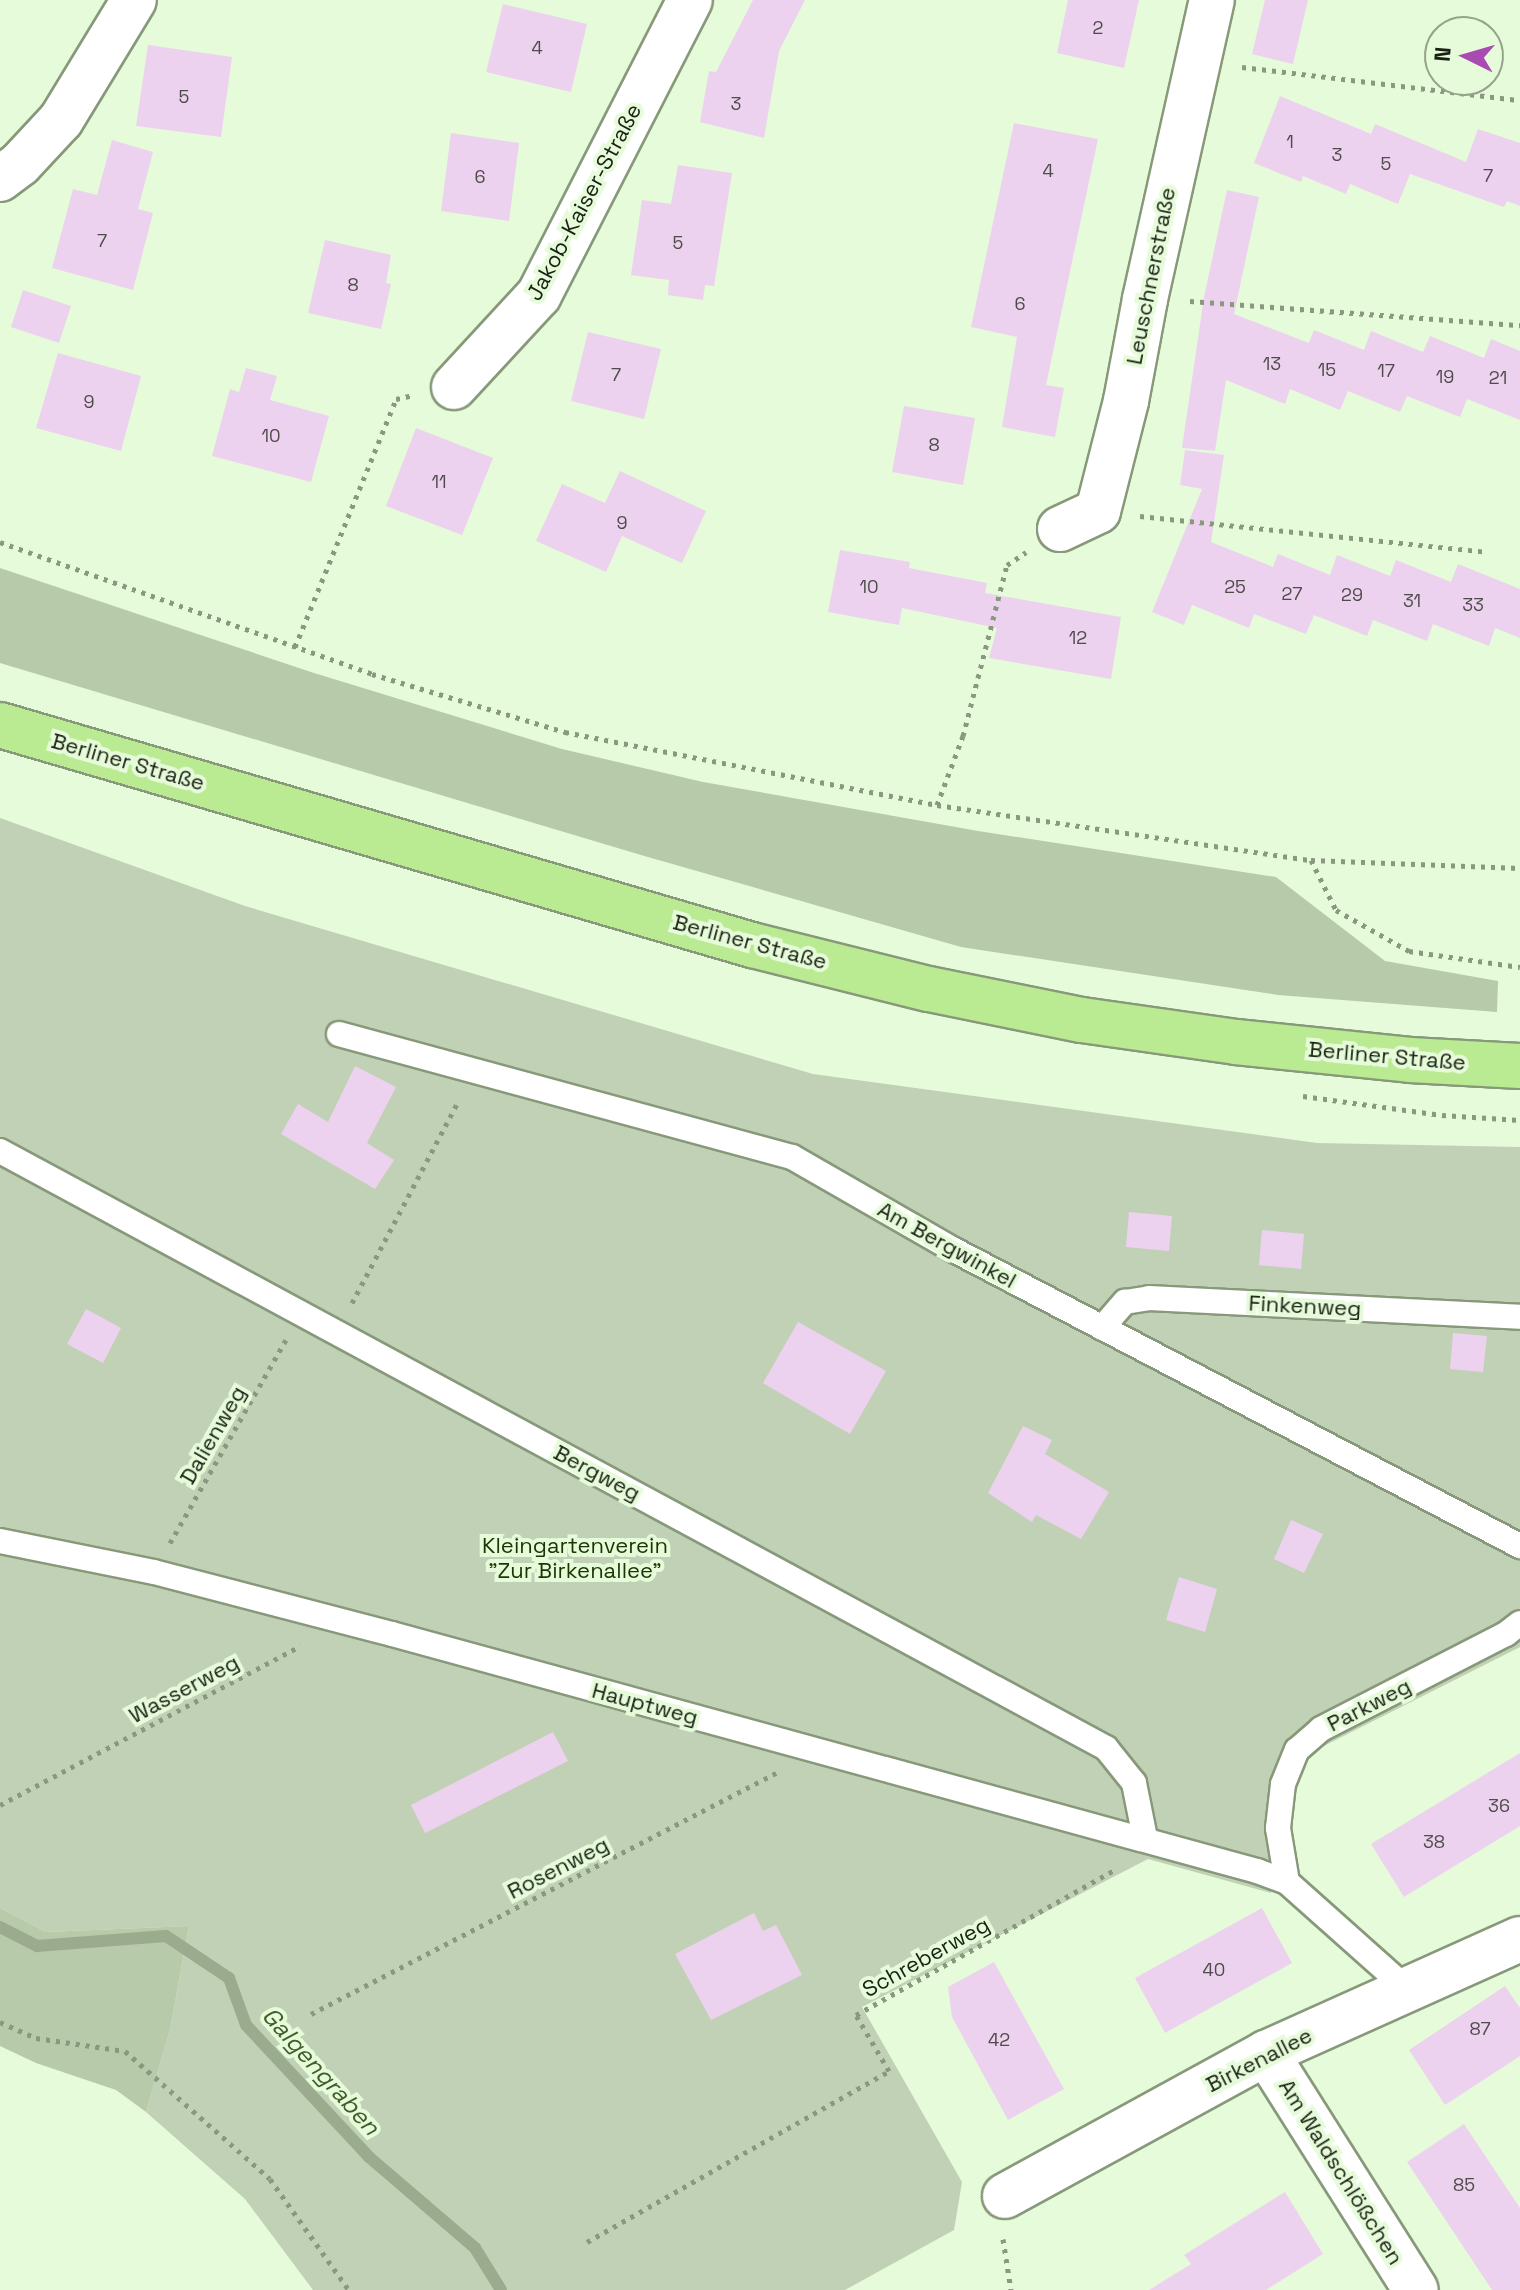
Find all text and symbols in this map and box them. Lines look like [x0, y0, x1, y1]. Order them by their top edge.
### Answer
north arrow [1424, 16, 1504, 96]
house number: 2 [1093, 17, 1103, 39]
house number: 4 [531, 37, 543, 59]
text: N [1427, 46, 1457, 63]
house number: 5 [179, 86, 189, 108]
house number: 3 [731, 93, 741, 115]
street label: Jakob-Kaiser-Straße [521, 99, 647, 305]
house number: 1 [1286, 131, 1294, 153]
house number: 3 [1332, 144, 1342, 166]
house number: 5 [1381, 153, 1391, 175]
house number: 4 [1042, 160, 1054, 182]
house number: 7 [1483, 165, 1493, 187]
house number: 6 [474, 166, 486, 188]
street label: Leuschnerstraße [1121, 185, 1181, 367]
house number: 7 [97, 230, 107, 252]
house number: 5 [673, 232, 683, 254]
house number: 8 [347, 274, 359, 296]
house number: 6 [1014, 293, 1026, 315]
house number: 13 [1263, 353, 1281, 375]
house number: 15 [1318, 359, 1336, 381]
house number: 17 [1377, 360, 1395, 382]
house number: 7 [611, 364, 621, 386]
house number: 19 [1436, 366, 1454, 388]
house number: 21 [1489, 367, 1507, 389]
house number: 9 [83, 391, 95, 413]
house number: 10 [261, 425, 281, 447]
house number: 8 [928, 434, 940, 456]
house number: 11 [431, 471, 447, 493]
house number: 9 [616, 512, 628, 534]
house number: 10 [859, 576, 879, 598]
house number: 25 [1224, 576, 1246, 598]
house number: 27 [1282, 583, 1302, 605]
house number: 29 [1341, 584, 1363, 606]
house number: 31 [1403, 590, 1421, 612]
house number: 33 [1462, 594, 1484, 616]
house number: 12 [1069, 627, 1087, 649]
street label: Berliner Straße [48, 728, 208, 796]
street label: Berliner Straße [670, 909, 830, 975]
street label: Berliner Straße [1307, 1036, 1467, 1076]
street label: Am Bergwinkel [873, 1196, 1021, 1294]
street label: Finkenweg [1248, 1290, 1362, 1322]
street label: Dalienweg [174, 1381, 252, 1489]
street label: Bergweg [549, 1439, 645, 1507]
park label: Kleingartenverein "Zur Birkenallee" [482, 1532, 668, 1584]
street label: Wasserweg [125, 1649, 243, 1729]
street label: Parkweg [1323, 1673, 1415, 1737]
street label: Hauptweg [589, 1677, 701, 1731]
house number: 36 [1488, 1795, 1510, 1817]
street label: Rosenweg [503, 1831, 613, 1905]
house number: 38 [1423, 1831, 1445, 1853]
street label: Schreberweg [858, 1911, 994, 2003]
house number: 40 [1203, 1959, 1225, 1981]
water label: Galgengraben [256, 2001, 386, 2141]
house number: 87 [1469, 2018, 1491, 2040]
street label: Birkenallee [1202, 2022, 1316, 2098]
house number: 42 [988, 2029, 1010, 2051]
street label: Am Waldschlößchen [1273, 2074, 1409, 2270]
house number: 85 [1453, 2174, 1475, 2196]

